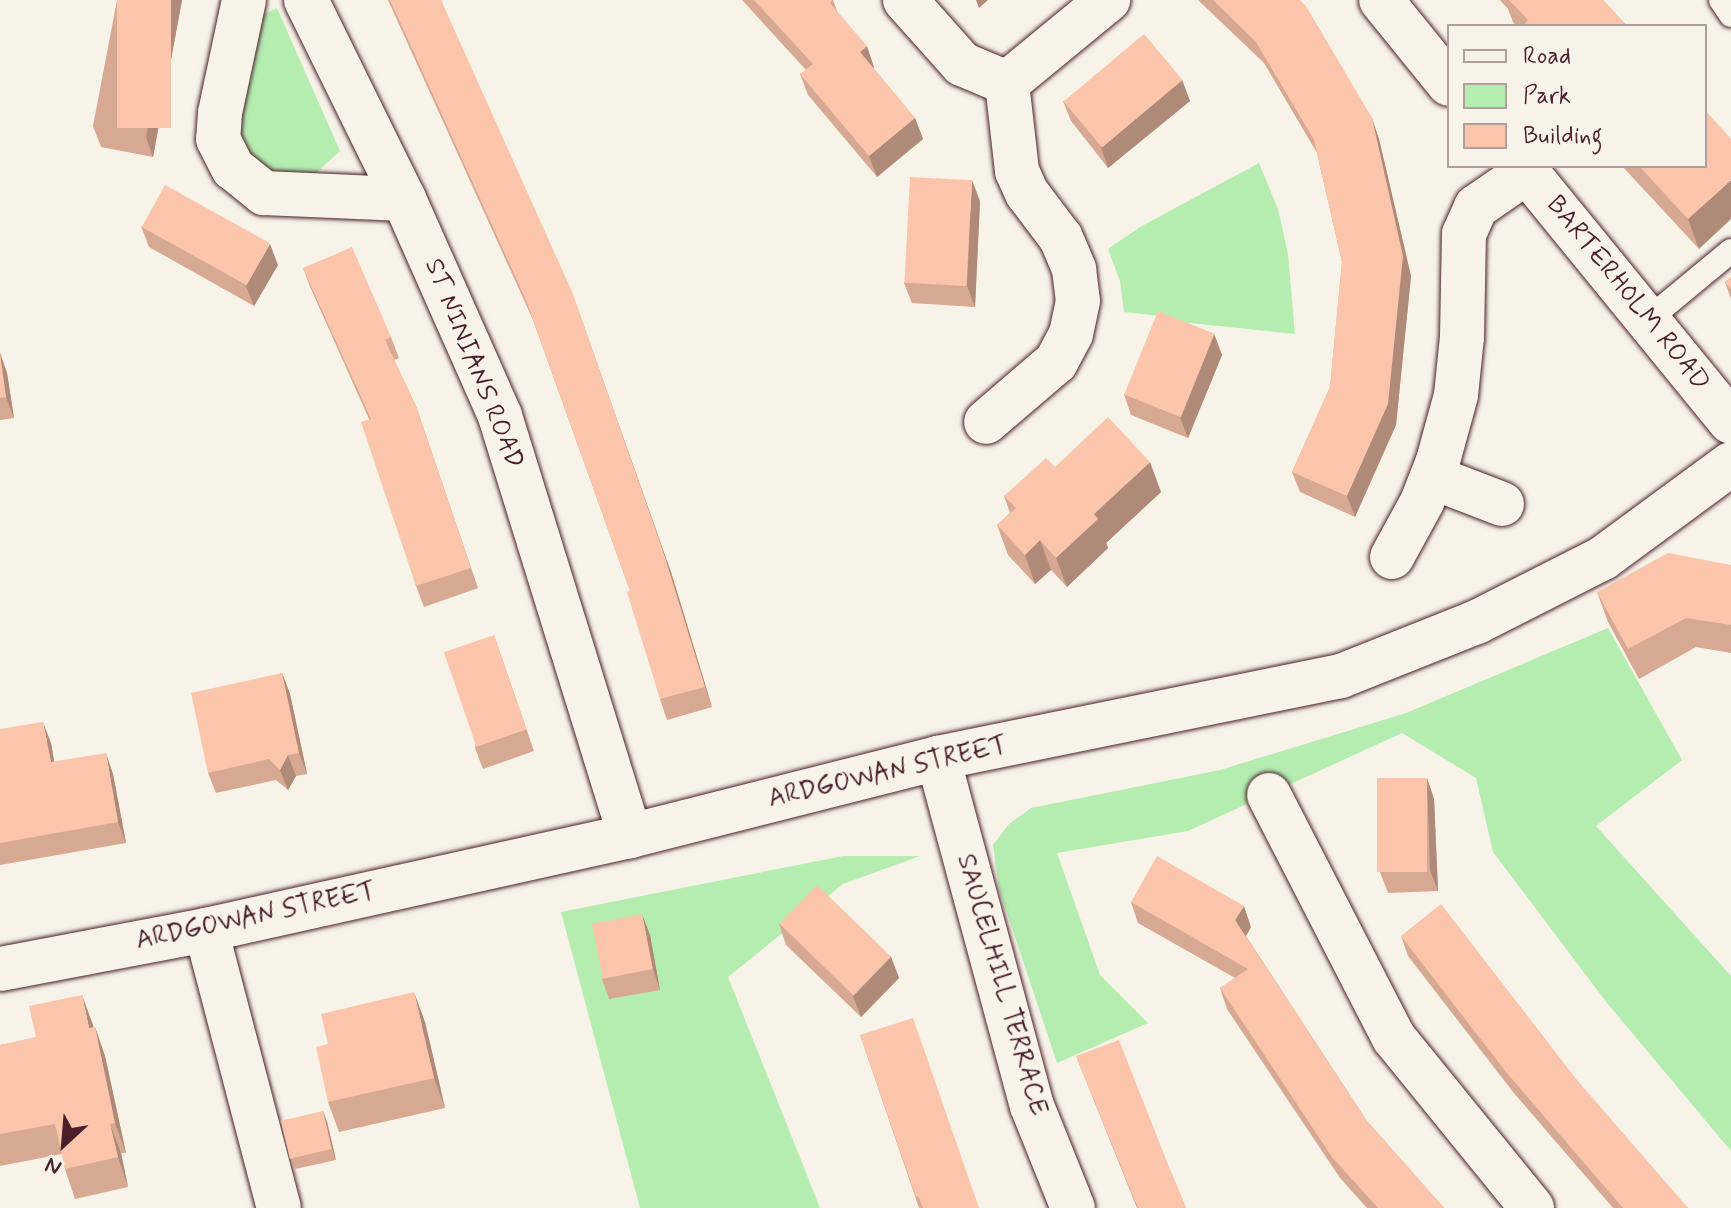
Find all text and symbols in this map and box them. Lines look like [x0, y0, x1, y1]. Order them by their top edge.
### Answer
legend [1447, 24, 1707, 168]
text: Road [1523, 41, 1571, 72]
text: Park [1523, 81, 1571, 112]
text: Building [1523, 121, 1603, 152]
street label: BARTERHOLM ROAD [1539, 191, 1715, 397]
street label: ST NINIANS ROAD [417, 255, 529, 473]
street label: ARDGOWAN STREET [764, 730, 1012, 816]
street label: SAUCELHILL TERRACE [949, 851, 1053, 1119]
street label: ARDGOWAN STREET [132, 876, 380, 958]
north arrow [24, 1104, 104, 1184]
text: N [41, 1150, 66, 1181]

